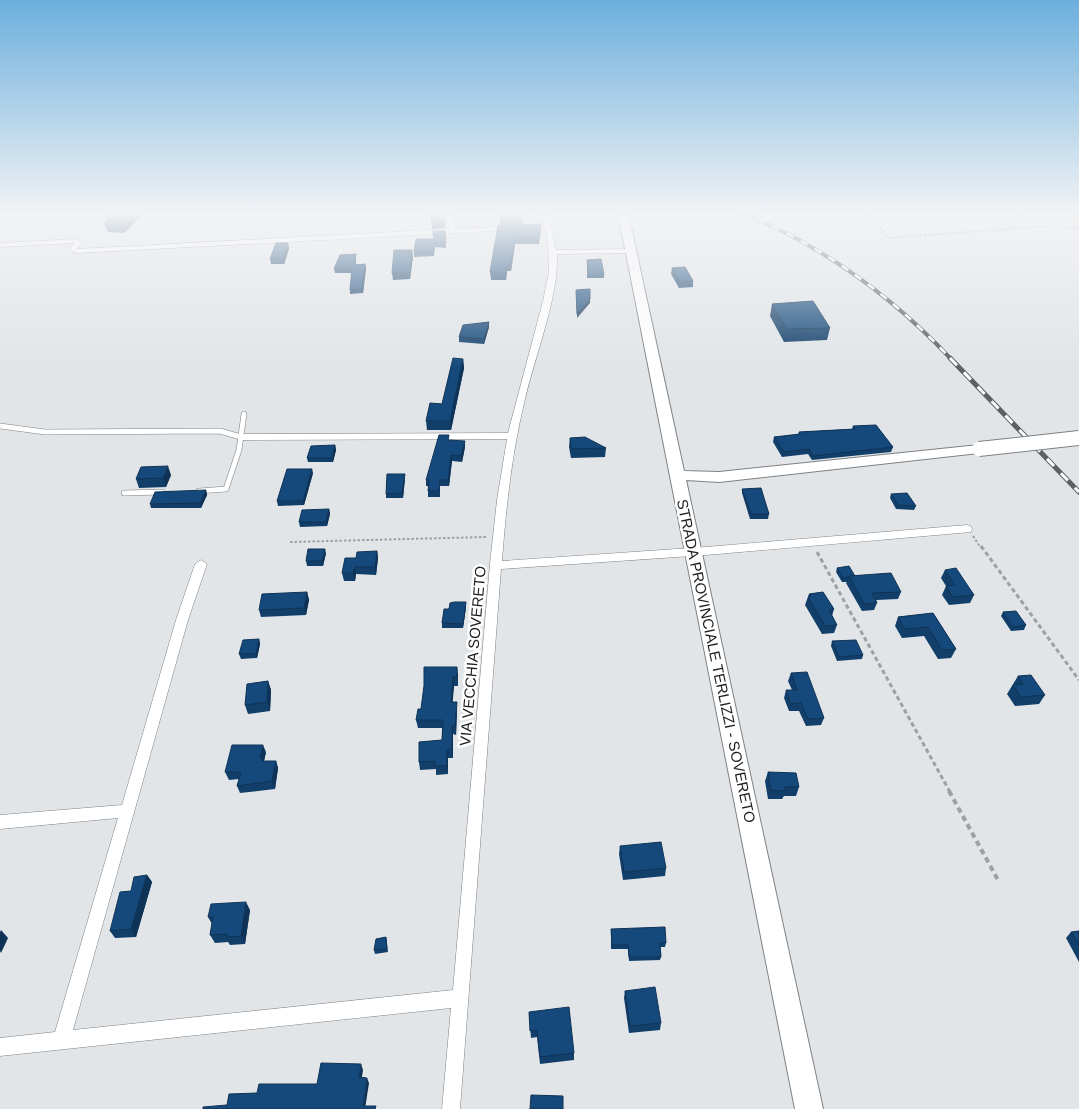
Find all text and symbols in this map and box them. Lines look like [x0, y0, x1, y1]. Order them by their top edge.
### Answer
street label: STRADA PROVINCIALE TERLIZZI - SOVERETO [674, 498, 759, 824]
street label: VIA VECCHIA SOVERETO [456, 565, 489, 747]

